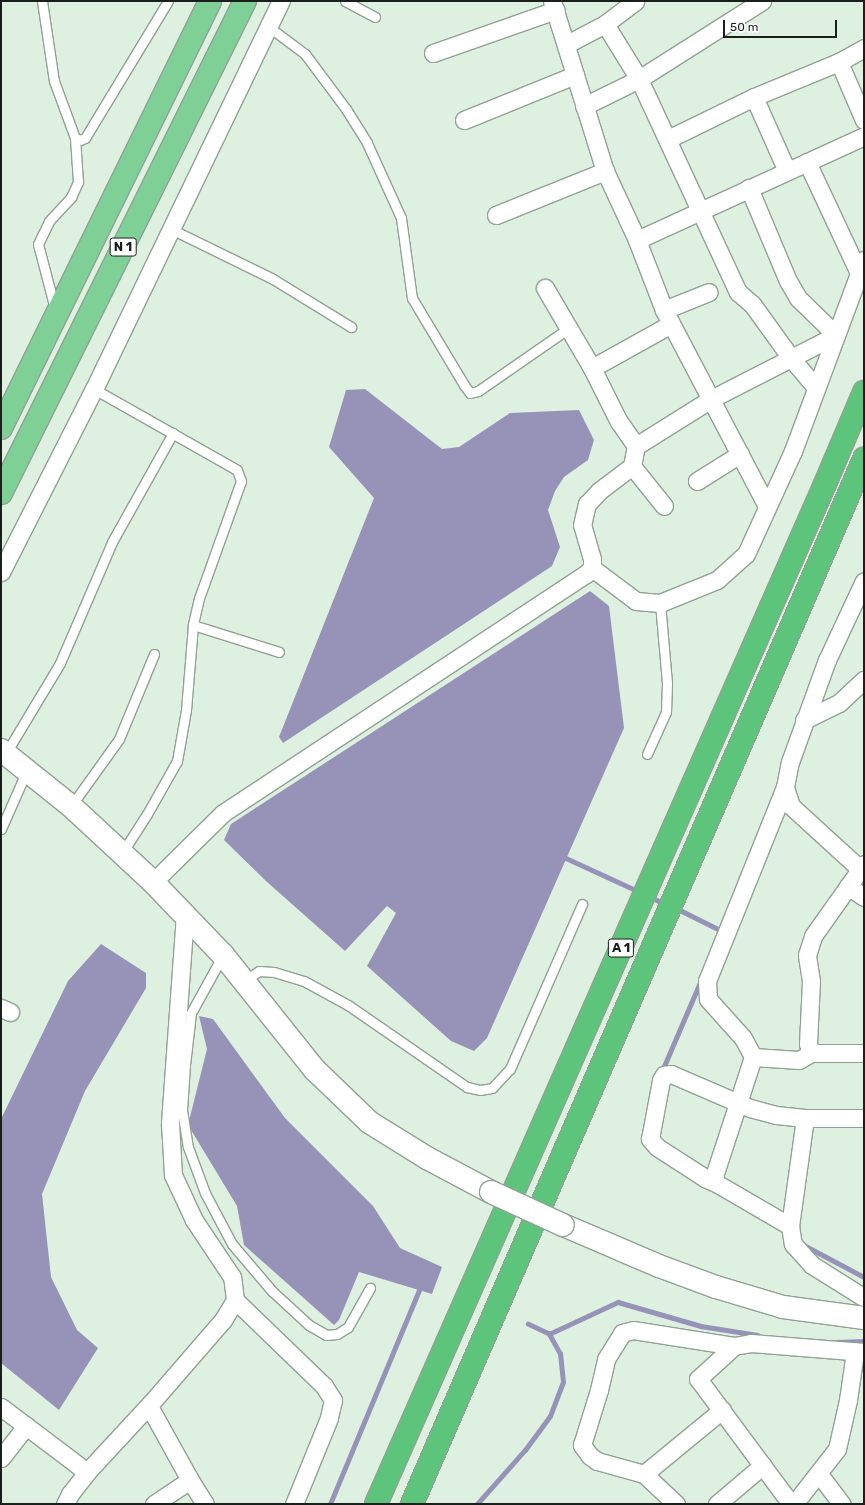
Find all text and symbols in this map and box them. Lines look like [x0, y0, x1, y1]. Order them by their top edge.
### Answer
scale bar [725, 12, 839, 38]
text: 50 m [730, 20, 758, 34]
road number: N 1 [109, 236, 137, 258]
road number: A 1 [607, 937, 635, 959]

